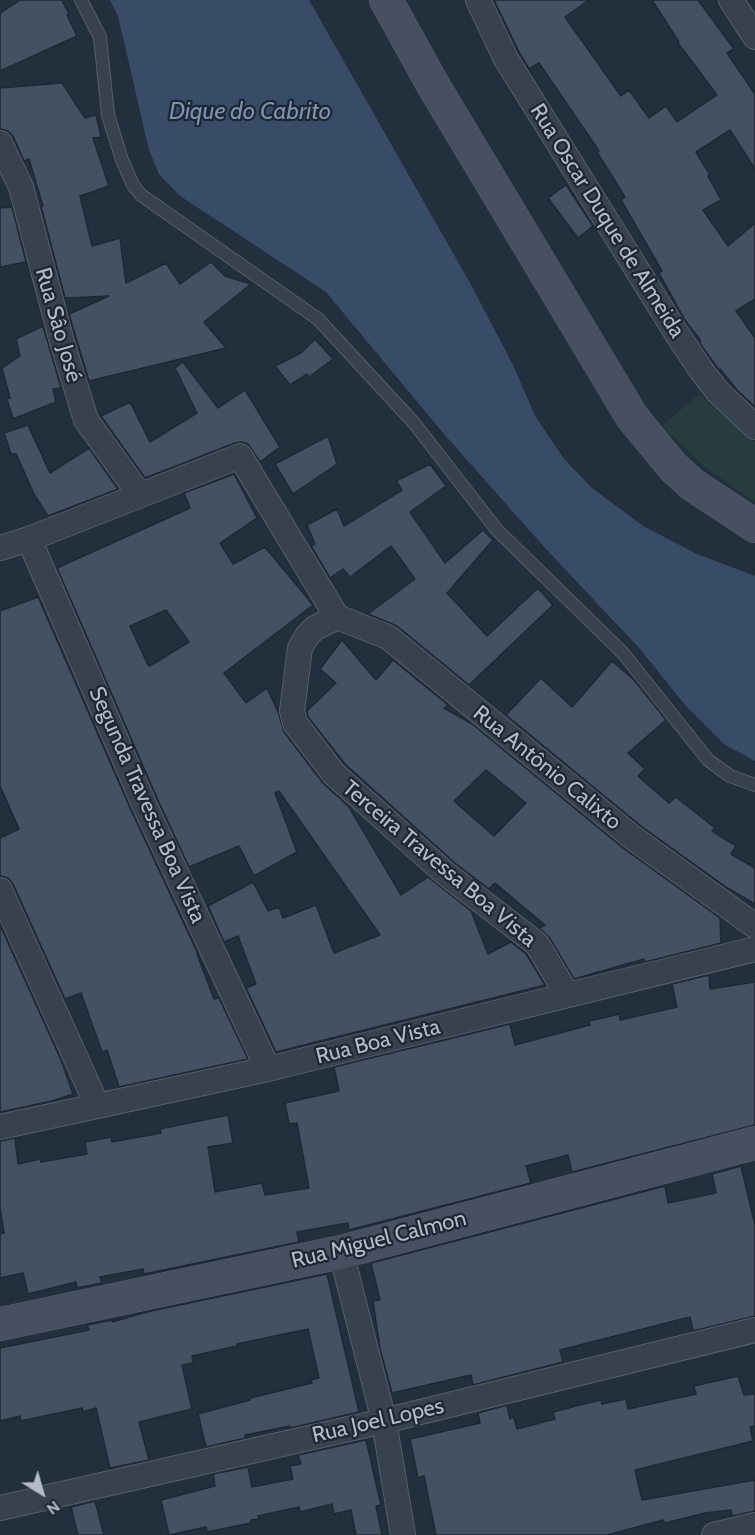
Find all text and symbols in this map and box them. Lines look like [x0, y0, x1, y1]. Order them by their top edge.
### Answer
water label: Dique do Cabrito [169, 98, 331, 126]
street label: Rua Oscar Duque de Almeida [524, 99, 690, 343]
street label: Rua Sâo José [29, 265, 87, 385]
street label: Segunda Travessa Boa Vista [83, 683, 211, 927]
street label: Rua Antônio Calixto [468, 700, 626, 836]
street label: Terceira Travessa Boa Vista [337, 775, 541, 953]
street label: Rua Boa Vista [313, 1014, 443, 1070]
street label: Rua Miguel Calmon [289, 1206, 469, 1274]
street label: Rua Joel Lopes [310, 1393, 446, 1449]
north arrow [12, 1463, 72, 1523]
text: N [43, 1497, 63, 1519]

